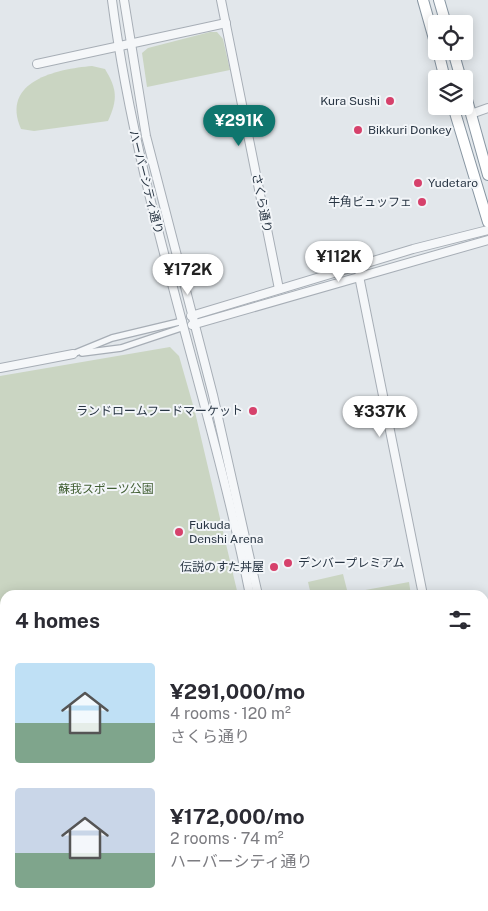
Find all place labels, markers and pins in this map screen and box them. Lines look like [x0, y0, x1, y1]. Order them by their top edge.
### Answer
place label: Kura Sushi [320, 94, 380, 108]
marker: Kura Sushi [384, 95, 396, 107]
pin: ¥291K [204, 104, 274, 147]
place label: Bikkuri Donkey [368, 123, 452, 137]
marker: Bikkuri Donkey [352, 124, 364, 136]
place label: Yudetaro [428, 176, 478, 190]
marker: Yudetaro [412, 177, 424, 189]
place label: 牛角ビュッフェ [328, 195, 412, 209]
marker: 牛角ビュッフェ [416, 196, 428, 208]
pin: ¥112K [304, 240, 374, 283]
pin: ¥172K [153, 254, 223, 296]
pin: ¥337K [345, 396, 415, 438]
place label: ランドロームフードマーケット [76, 404, 243, 418]
marker: ランドロームフードマーケット [247, 405, 259, 417]
place label: Fukuda Denshi Arena [189, 518, 263, 546]
marker: Fukuda Denshi Arena [173, 526, 185, 538]
place label: デンバープレミアム [298, 556, 404, 570]
marker: デンバープレミアム [282, 557, 294, 569]
place label: 伝説のすた丼屋 [180, 560, 264, 574]
marker: 伝説のすた丼屋 [268, 561, 280, 573]

